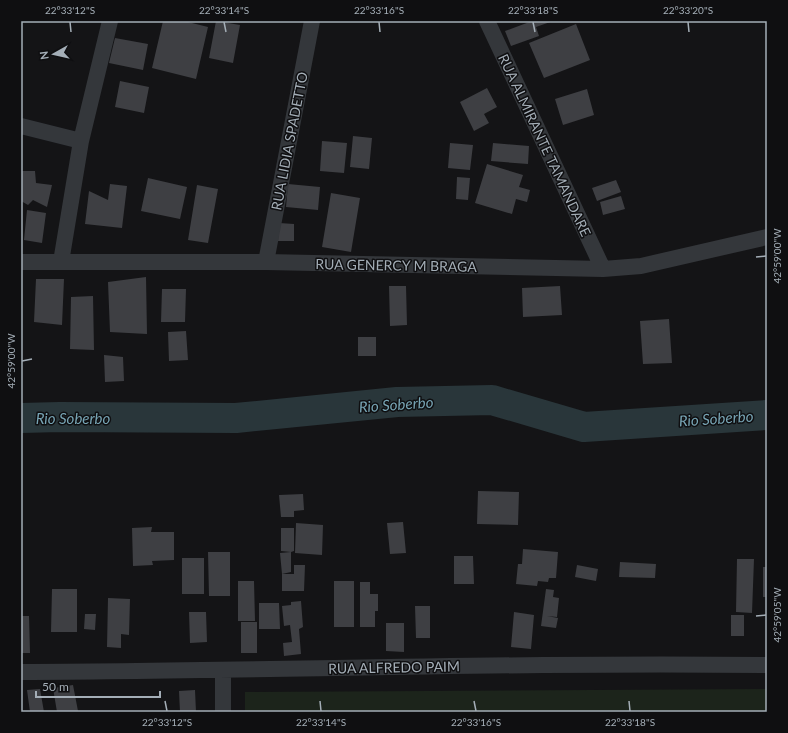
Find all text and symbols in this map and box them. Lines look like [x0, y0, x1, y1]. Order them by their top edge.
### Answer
text: 22°33'12"S [45, 4, 95, 16]
text: 22°33'14"S [199, 4, 249, 16]
text: 22°33'16"S [354, 4, 404, 16]
text: 22°33'18"S [508, 4, 558, 16]
text: 22°33'20"S [663, 4, 713, 16]
north arrow [34, 34, 74, 74]
text: N [37, 50, 51, 61]
street label: RUA ALMIRANTE TAMANDARE [495, 51, 595, 239]
street label: RUA LIDIA SPADETTO [267, 70, 311, 212]
text: 42°59'00"W [771, 228, 783, 284]
street label: RUA GENERCY M BRAGA [315, 255, 477, 275]
text: 42°59'00"W [5, 333, 17, 389]
water label: Rio Soberbo [358, 392, 434, 416]
water label: Rio Soberbo [678, 406, 754, 430]
water label: Rio Soberbo [36, 409, 111, 427]
text: 42°59'05"W [771, 587, 783, 643]
street label: RUA ALFREDO PAIM [328, 657, 460, 677]
scale bar [36, 673, 160, 699]
text: 50 m [42, 679, 69, 694]
text: 22°33'12"S [142, 716, 192, 728]
text: 22°33'14"S [296, 716, 346, 728]
text: 22°33'16"S [451, 716, 501, 728]
text: 22°33'18"S [605, 716, 655, 728]

